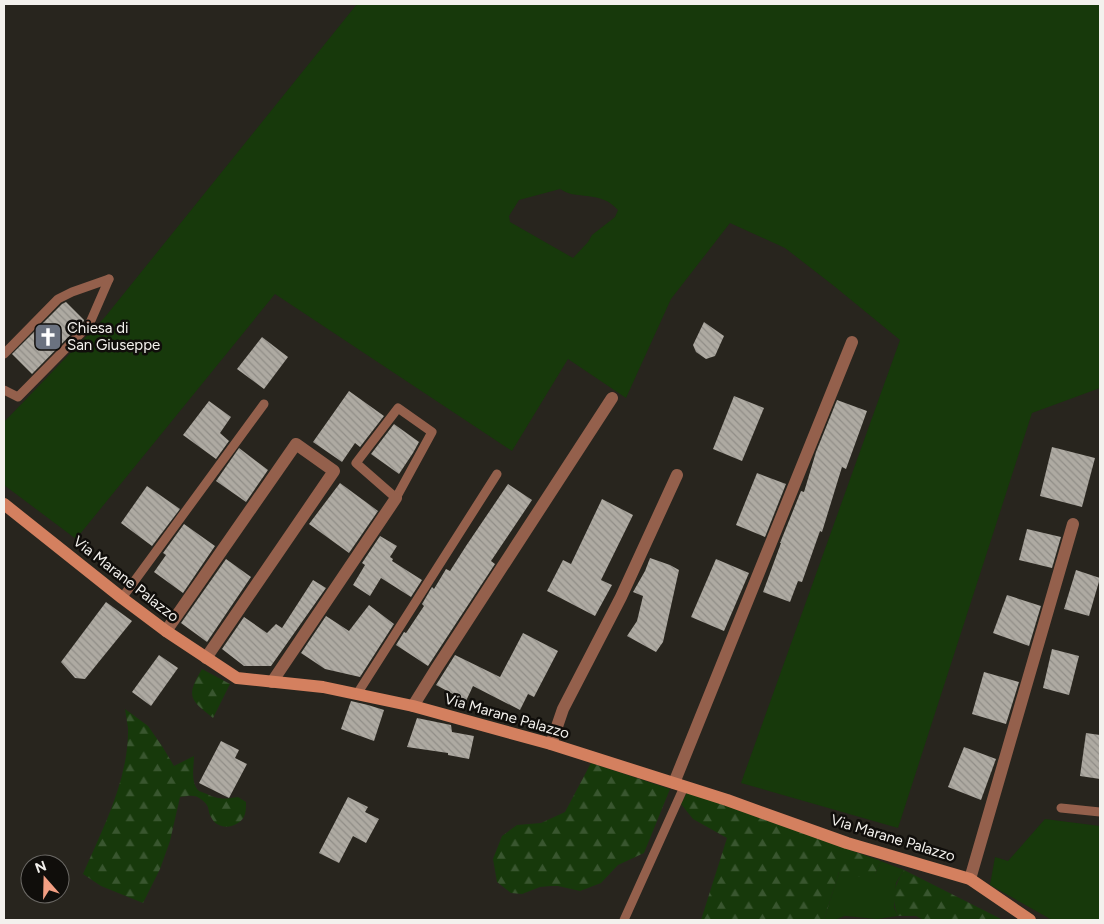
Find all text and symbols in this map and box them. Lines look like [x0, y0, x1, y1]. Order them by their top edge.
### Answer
place label: Chiesa di San Giuseppe [67, 319, 160, 354]
church icon: Chiesa di San Giuseppe [33, 322, 63, 352]
street label: Via Marane Palazzo [70, 532, 183, 626]
street label: Via Marane Palazzo [442, 690, 572, 743]
street label: Via Marane Palazzo [829, 811, 958, 866]
north arrow [20, 854, 70, 904]
text: N [33, 857, 49, 877]

